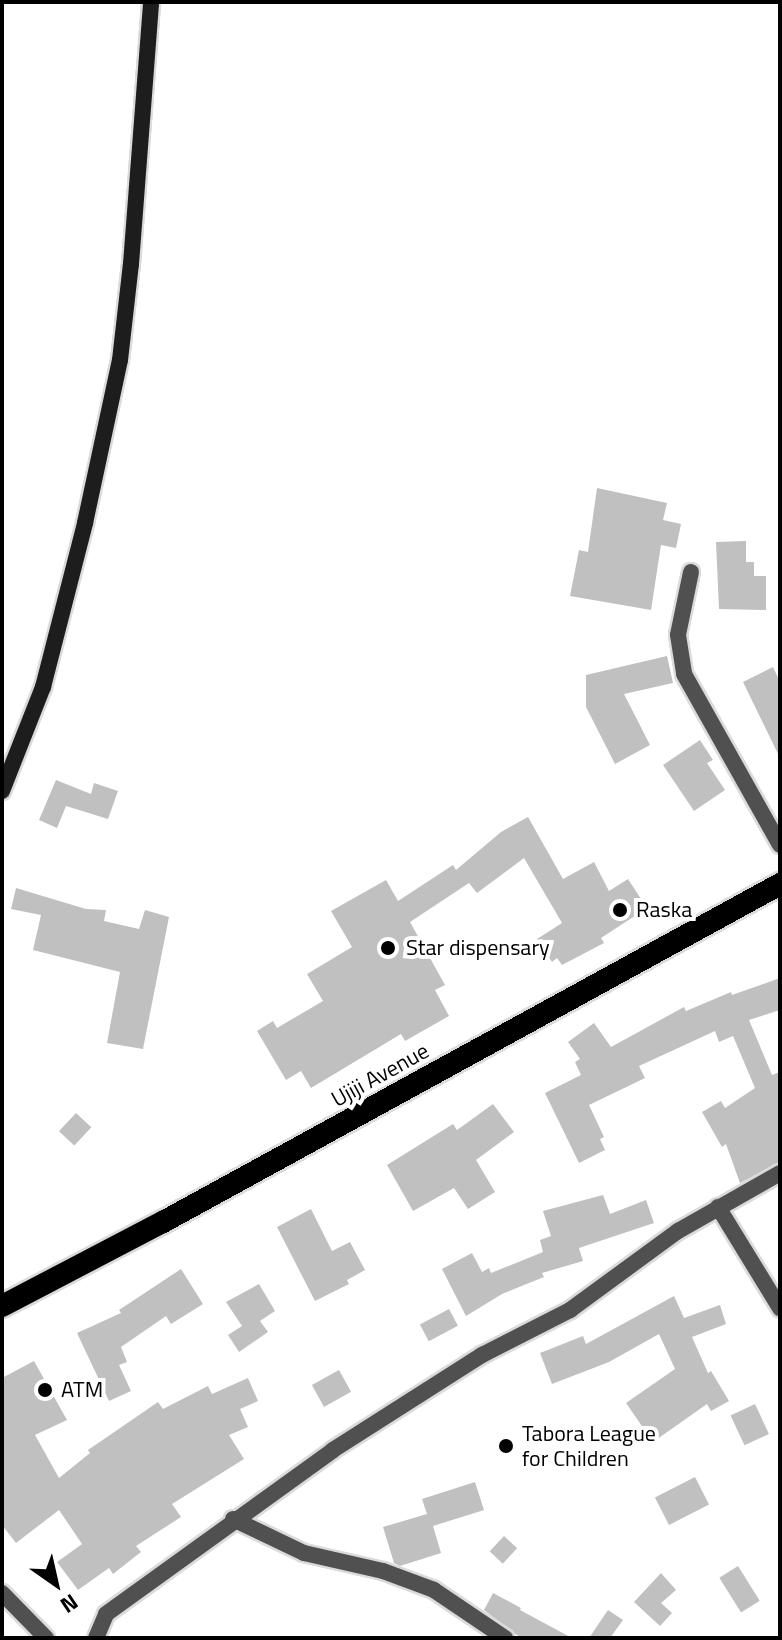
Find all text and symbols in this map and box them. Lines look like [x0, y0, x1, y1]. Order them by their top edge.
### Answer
place label: Raska [636, 897, 692, 923]
marker: Raska [611, 901, 629, 919]
place label: Star dispensary [406, 935, 550, 961]
marker: Star dispensary [377, 937, 399, 959]
street label: Ujiji Avenue [327, 1037, 433, 1113]
place label: ATM [61, 1377, 103, 1403]
marker: ATM [36, 1381, 54, 1399]
place label: Tabora League for Children [522, 1420, 656, 1472]
marker: Tabora League for Children [497, 1437, 515, 1455]
north arrow [16, 1544, 96, 1624]
text: N [54, 1586, 85, 1622]

